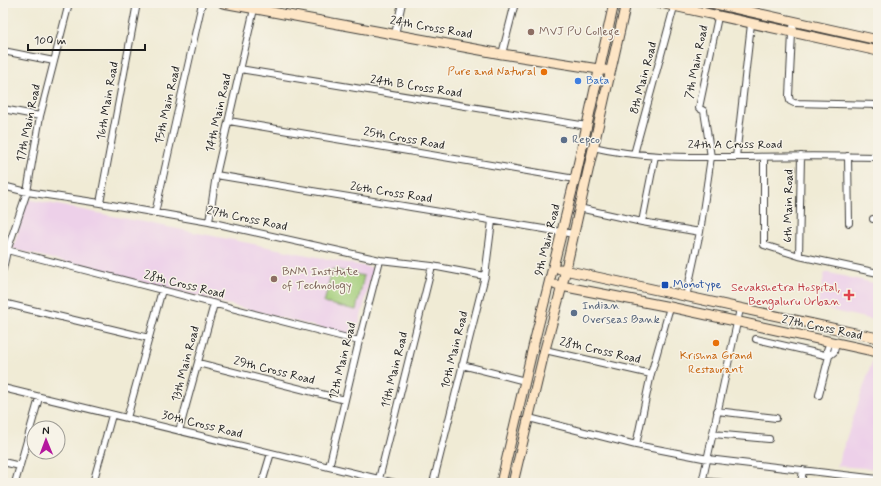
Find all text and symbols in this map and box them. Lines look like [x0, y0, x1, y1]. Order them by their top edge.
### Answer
street label: 24th Cross Road [389, 13, 473, 43]
place label: MVJ PU College [539, 24, 620, 41]
street label: 7th Main Road [681, 24, 713, 100]
scale bar [28, 26, 145, 52]
marker: MVJ PU College [526, 27, 536, 37]
text: 100 m [34, 33, 66, 49]
street label: 8th Main Road [627, 40, 661, 116]
street label: 16th Main Road [93, 61, 123, 141]
place label: Pure and Natural [447, 64, 536, 80]
street label: 15th Main Road [151, 65, 185, 145]
marker: Pure and Natural [539, 67, 549, 77]
street label: 14th Main Road [202, 72, 236, 154]
street label: 24th B Cross Road [369, 72, 463, 102]
place label: Bata [586, 73, 610, 89]
marker: Bata [573, 76, 583, 86]
street label: 17th Main Road [13, 83, 45, 163]
street label: 25th Cross Road [362, 124, 446, 154]
place label: Repco [572, 132, 600, 148]
marker: Repco [559, 135, 569, 145]
street label: 24th A Cross Road [688, 137, 782, 153]
street label: 6th Main Road [780, 169, 798, 243]
street label: 26th Cross Road [349, 179, 433, 207]
street label: 27th Cross Road [205, 203, 289, 235]
street label: 9th Main Road [531, 203, 565, 277]
place label: BNM Institute of Technology [282, 264, 359, 294]
street label: 28th Cross Road [142, 267, 226, 303]
marker: BNM Institute of Technology [269, 274, 279, 284]
place label: Monotype [673, 277, 722, 293]
marker: Monotype [660, 280, 670, 290]
place label: Sevakshetra Hospital, Bengaluru Urban [731, 280, 841, 310]
marker: Sevakshetra Hospital, Bengaluru Urban [843, 289, 855, 301]
place label: Indian Overseas Bank [582, 298, 660, 328]
marker: Indian Overseas Bank [569, 308, 579, 318]
street label: 10th Main Road [438, 309, 472, 391]
street label: 27th Cross Road [780, 312, 864, 344]
street label: 12th Main Road [326, 321, 360, 401]
street label: 13th Main Road [168, 324, 204, 404]
street label: 11th Main Road [378, 330, 412, 410]
street label: 28th Cross Road [558, 334, 642, 368]
marker: Krishna Grand Restaurant [711, 338, 721, 348]
place label: Krishna Grand Restaurant [680, 348, 752, 378]
street label: 29th Cross Road [232, 353, 316, 389]
street label: 30th Cross Road [160, 407, 244, 443]
north arrow [26, 420, 66, 460]
text: N [42, 424, 50, 438]

